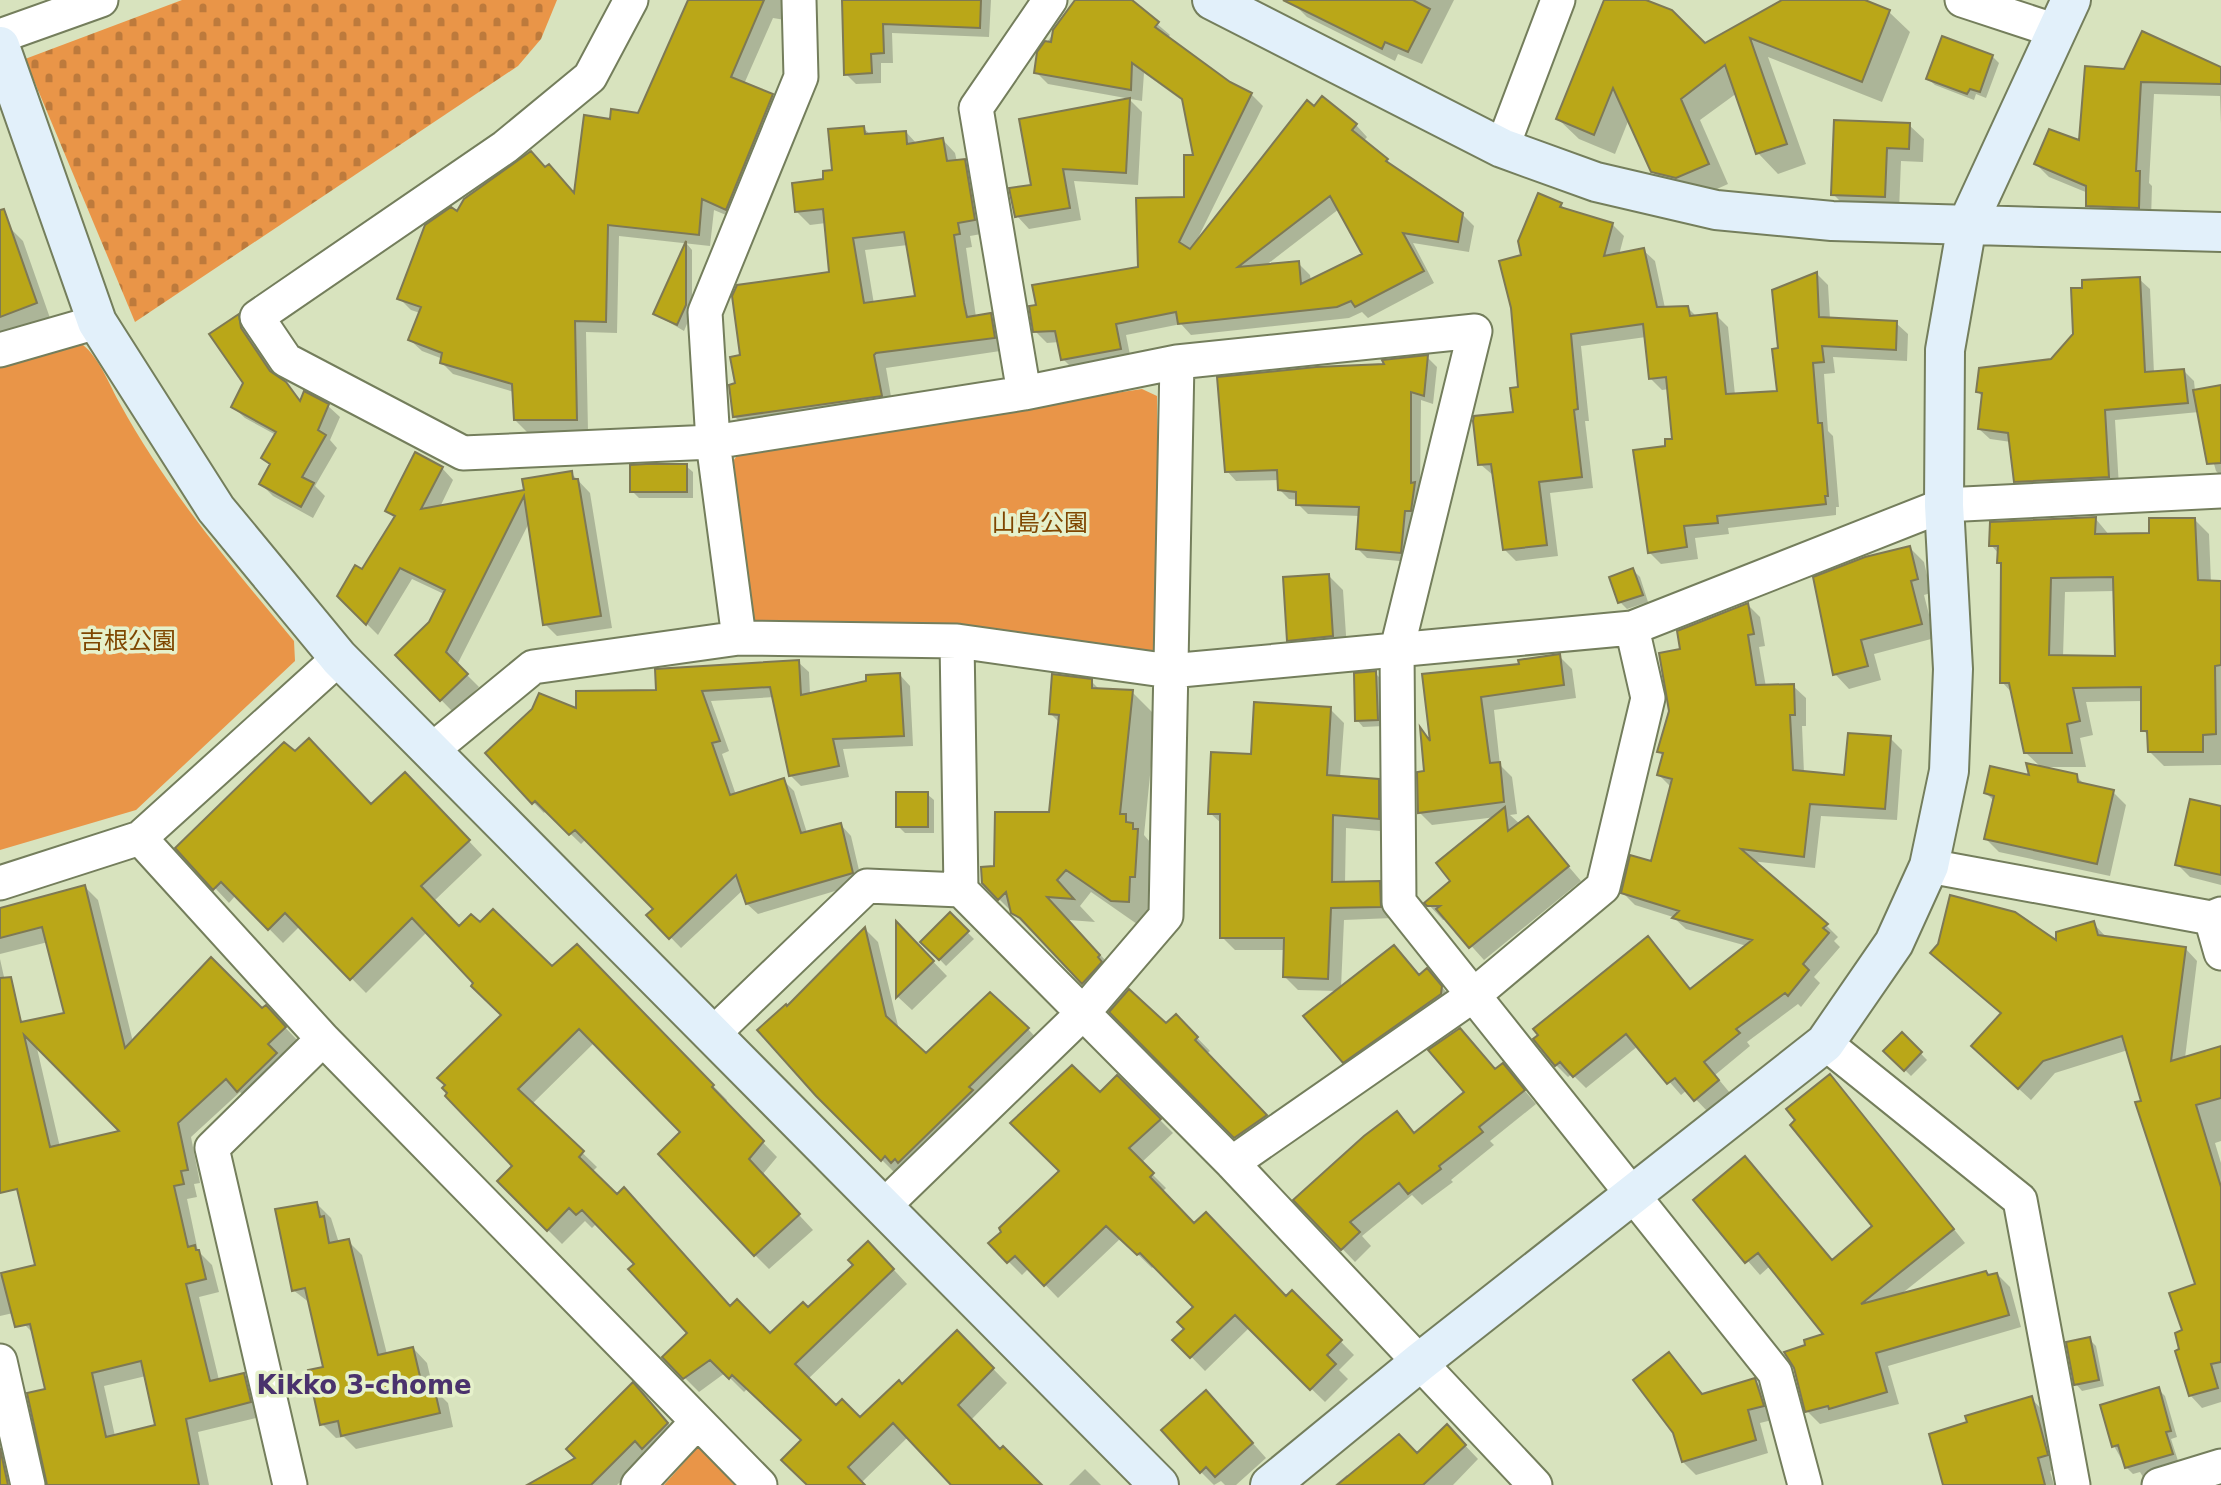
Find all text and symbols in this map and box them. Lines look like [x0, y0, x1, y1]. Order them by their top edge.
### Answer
park label: 山島公園 [992, 509, 1088, 537]
park label: 吉根公園 [80, 627, 176, 655]
district label: Kikko 3-chome [256, 1370, 472, 1400]

